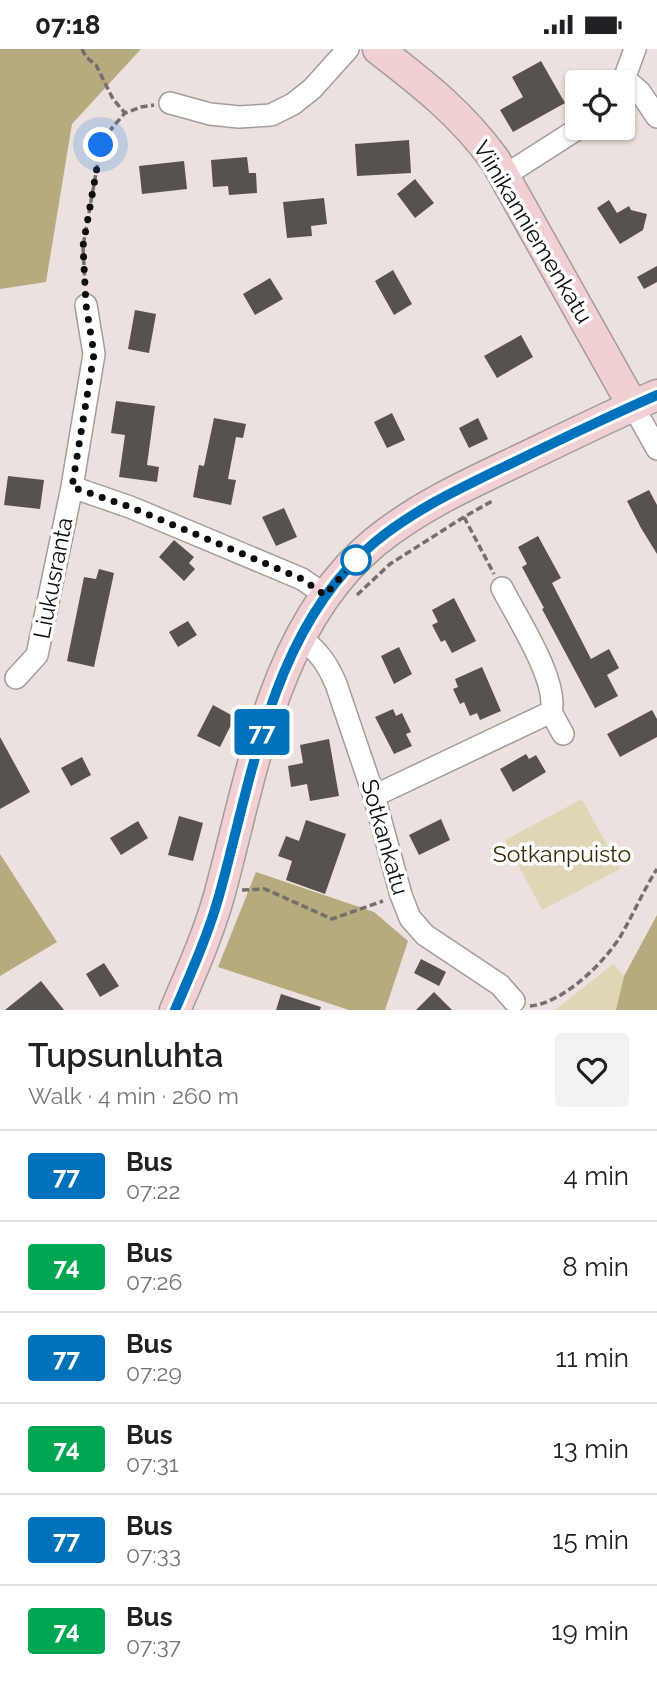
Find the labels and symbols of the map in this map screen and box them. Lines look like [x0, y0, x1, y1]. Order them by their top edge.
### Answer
your location [83, 127, 118, 162]
street label: Viinikanniemenkatu [468, 136, 599, 328]
street label: Liukusranta [28, 515, 78, 641]
unlabelled marker [341, 545, 371, 575]
line badge: 77 [230, 709, 294, 755]
street label: Sotkankatu [356, 776, 415, 898]
park label: Sotkanpuisto [493, 840, 631, 867]

